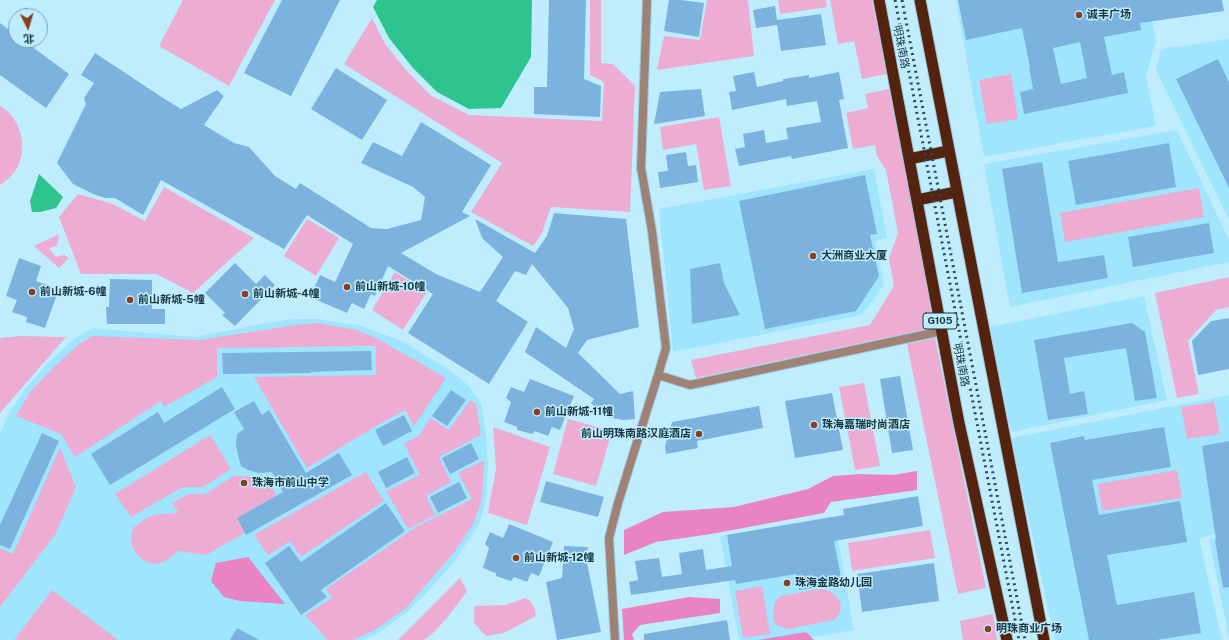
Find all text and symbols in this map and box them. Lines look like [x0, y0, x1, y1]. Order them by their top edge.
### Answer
north arrow [8, 8, 48, 48]
place label: 诚丰广场 [1087, 8, 1131, 22]
marker: 诚丰广场 [1074, 10, 1084, 20]
street label: 明珠南路 [890, 24, 912, 70]
text: 北 [23, 33, 35, 45]
place label: 大洲商业大厦 [821, 249, 887, 263]
marker: 大洲商业大厦 [808, 251, 818, 261]
place label: 前山新城-10幢 [355, 280, 425, 294]
marker: 前山新城-10幢 [342, 282, 352, 292]
place label: 前山新城-6幢 [40, 285, 107, 299]
marker: 前山新城-6幢 [27, 287, 37, 297]
place label: 前山新城-4幢 [253, 287, 320, 301]
marker: 前山新城-4幢 [240, 289, 250, 299]
place label: 前山新城-5幢 [138, 293, 205, 307]
marker: 前山新城-5幢 [125, 295, 135, 305]
road number: G105 [923, 313, 957, 329]
street label: 明珠南路 [950, 342, 972, 388]
place label: 前山新城-11幢 [545, 405, 613, 419]
marker: 前山新城-11幢 [532, 407, 542, 417]
place label: 珠海嘉瑞时尚酒店 [822, 418, 910, 432]
marker: 珠海嘉瑞时尚酒店 [809, 420, 819, 430]
place label: 前山明珠南路汉庭酒店 [581, 427, 691, 441]
marker: 前山明珠南路汉庭酒店 [694, 429, 704, 439]
place label: 珠海市前山中学 [252, 476, 329, 490]
marker: 珠海市前山中学 [239, 478, 249, 488]
place label: 前山新城-12幢 [524, 551, 594, 565]
marker: 前山新城-12幢 [511, 553, 521, 563]
place label: 珠海金路幼儿园 [795, 576, 872, 590]
marker: 珠海金路幼儿园 [782, 578, 792, 588]
place label: 明珠商业广场 [996, 622, 1062, 636]
marker: 明珠商业广场 [983, 624, 993, 634]

